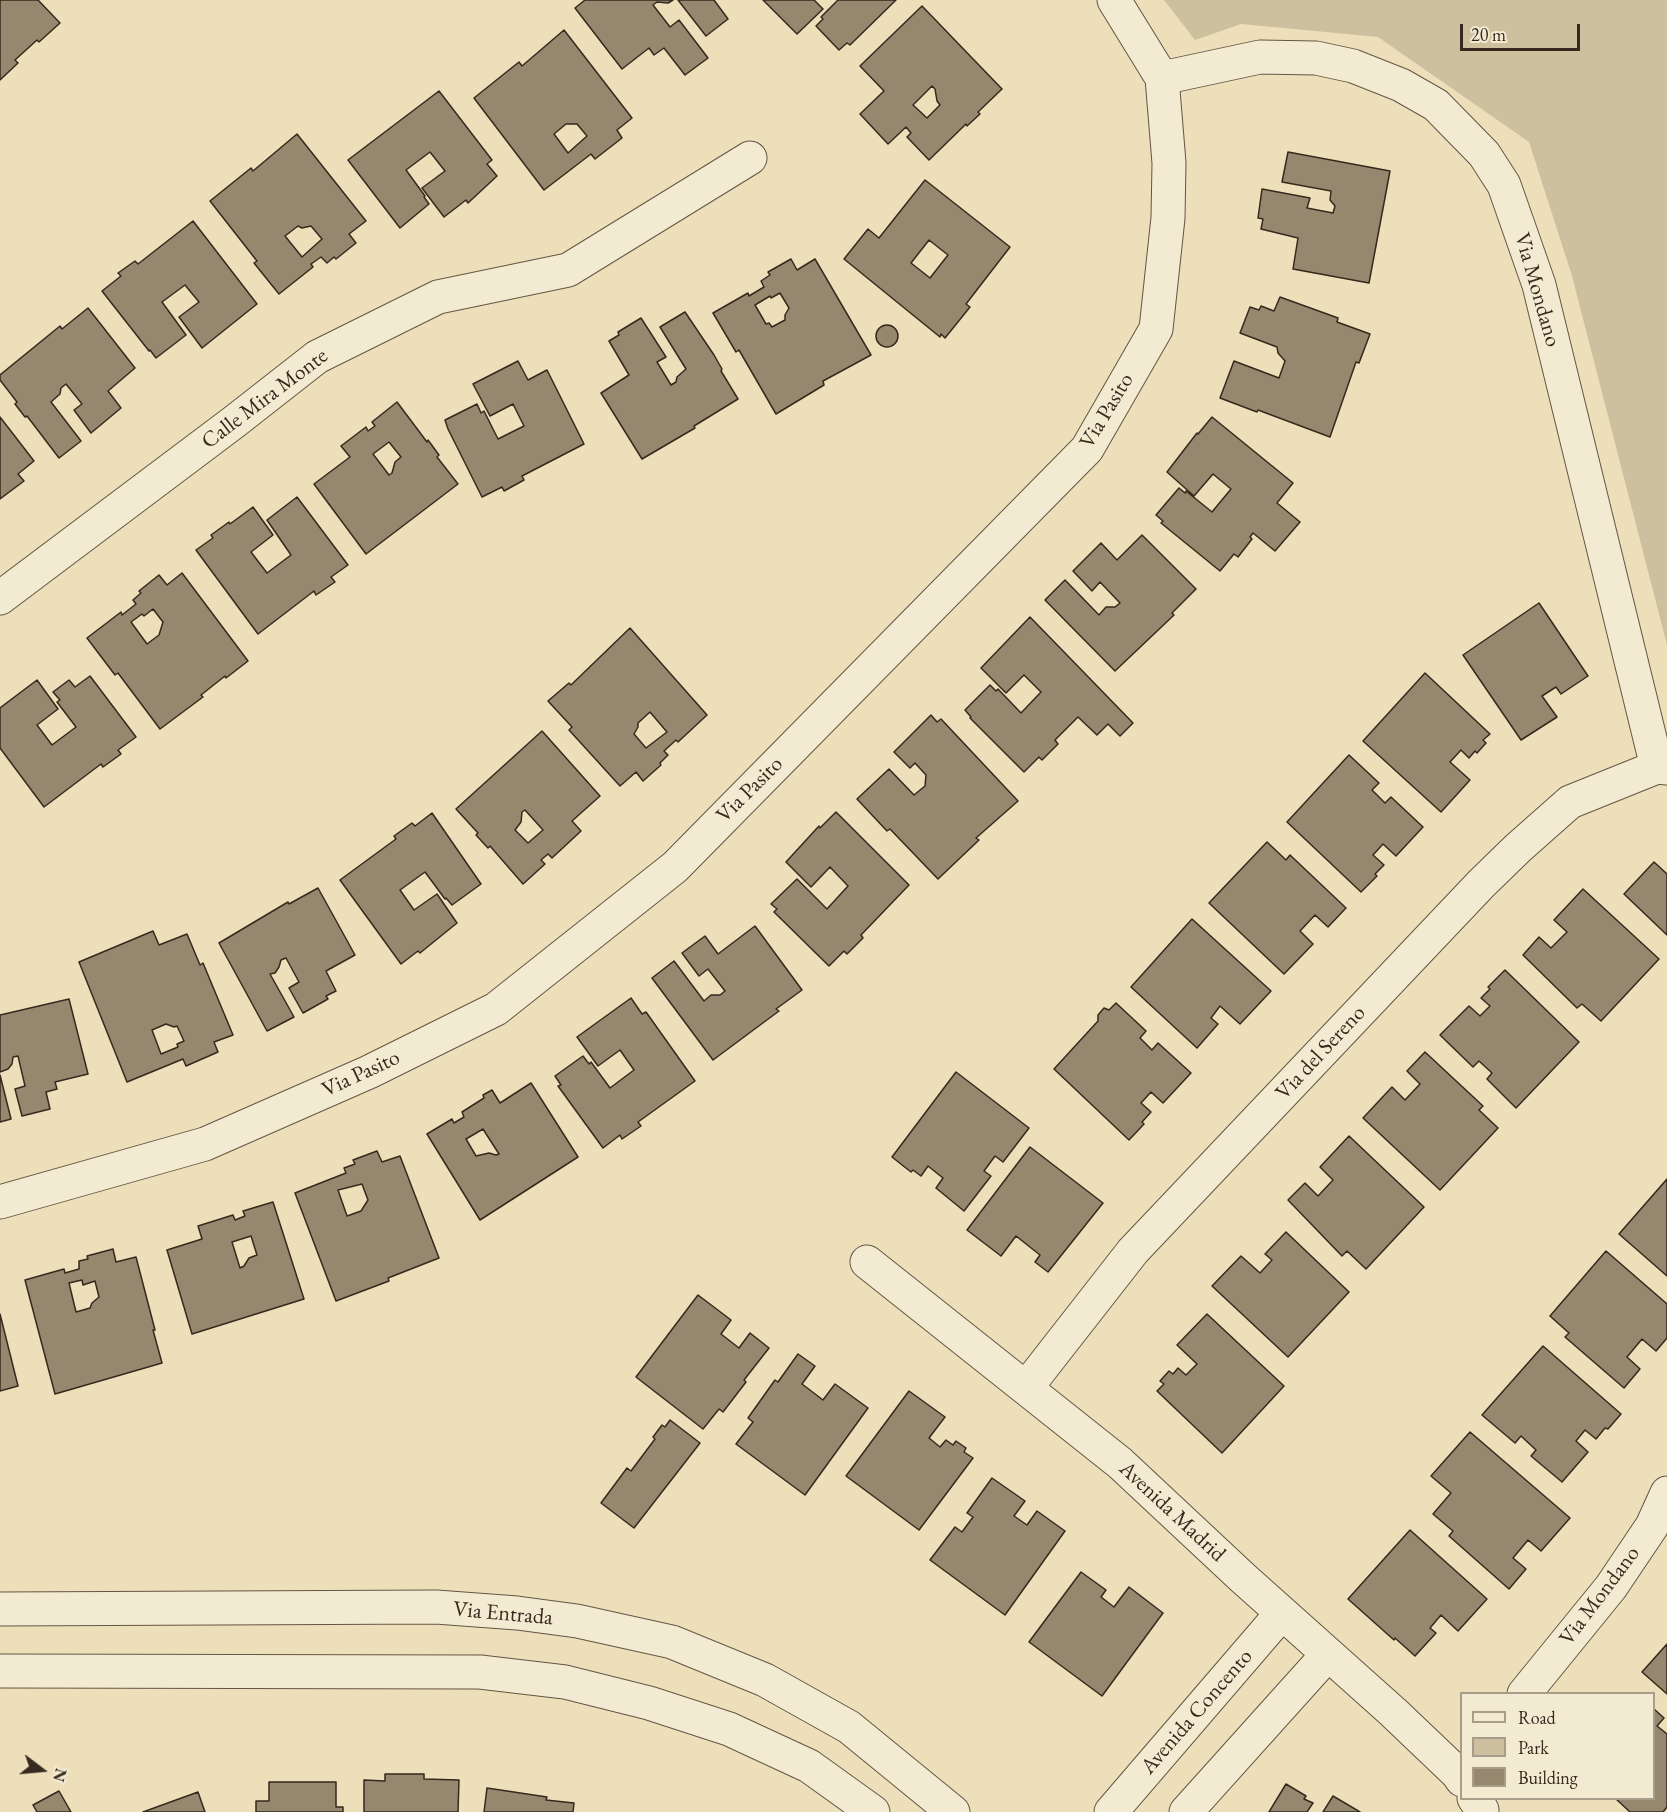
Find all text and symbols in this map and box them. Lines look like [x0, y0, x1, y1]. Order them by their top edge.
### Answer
scale bar [1463, 12, 1583, 50]
text: 20 m [1471, 23, 1506, 46]
street label: Via Mondano [1508, 230, 1566, 350]
street label: Calle Mira Monte [197, 343, 333, 455]
street label: Via Pasito [1074, 369, 1140, 453]
street label: Via Pasito [711, 751, 789, 829]
street label: Via del Sereno [1271, 1000, 1371, 1106]
street label: Via Pasito [318, 1044, 404, 1104]
street label: Avenida Madrid [1113, 1456, 1231, 1568]
street label: Via Mondano [1554, 1541, 1646, 1651]
street label: Via Entrada [452, 1596, 554, 1632]
street label: Avenida Concento [1135, 1644, 1259, 1780]
legend [1460, 1692, 1655, 1800]
text: Road [1518, 1706, 1556, 1729]
text: Park [1518, 1736, 1549, 1759]
north arrow [12, 1740, 72, 1800]
text: N [48, 1766, 72, 1784]
text: Building [1518, 1766, 1578, 1789]

